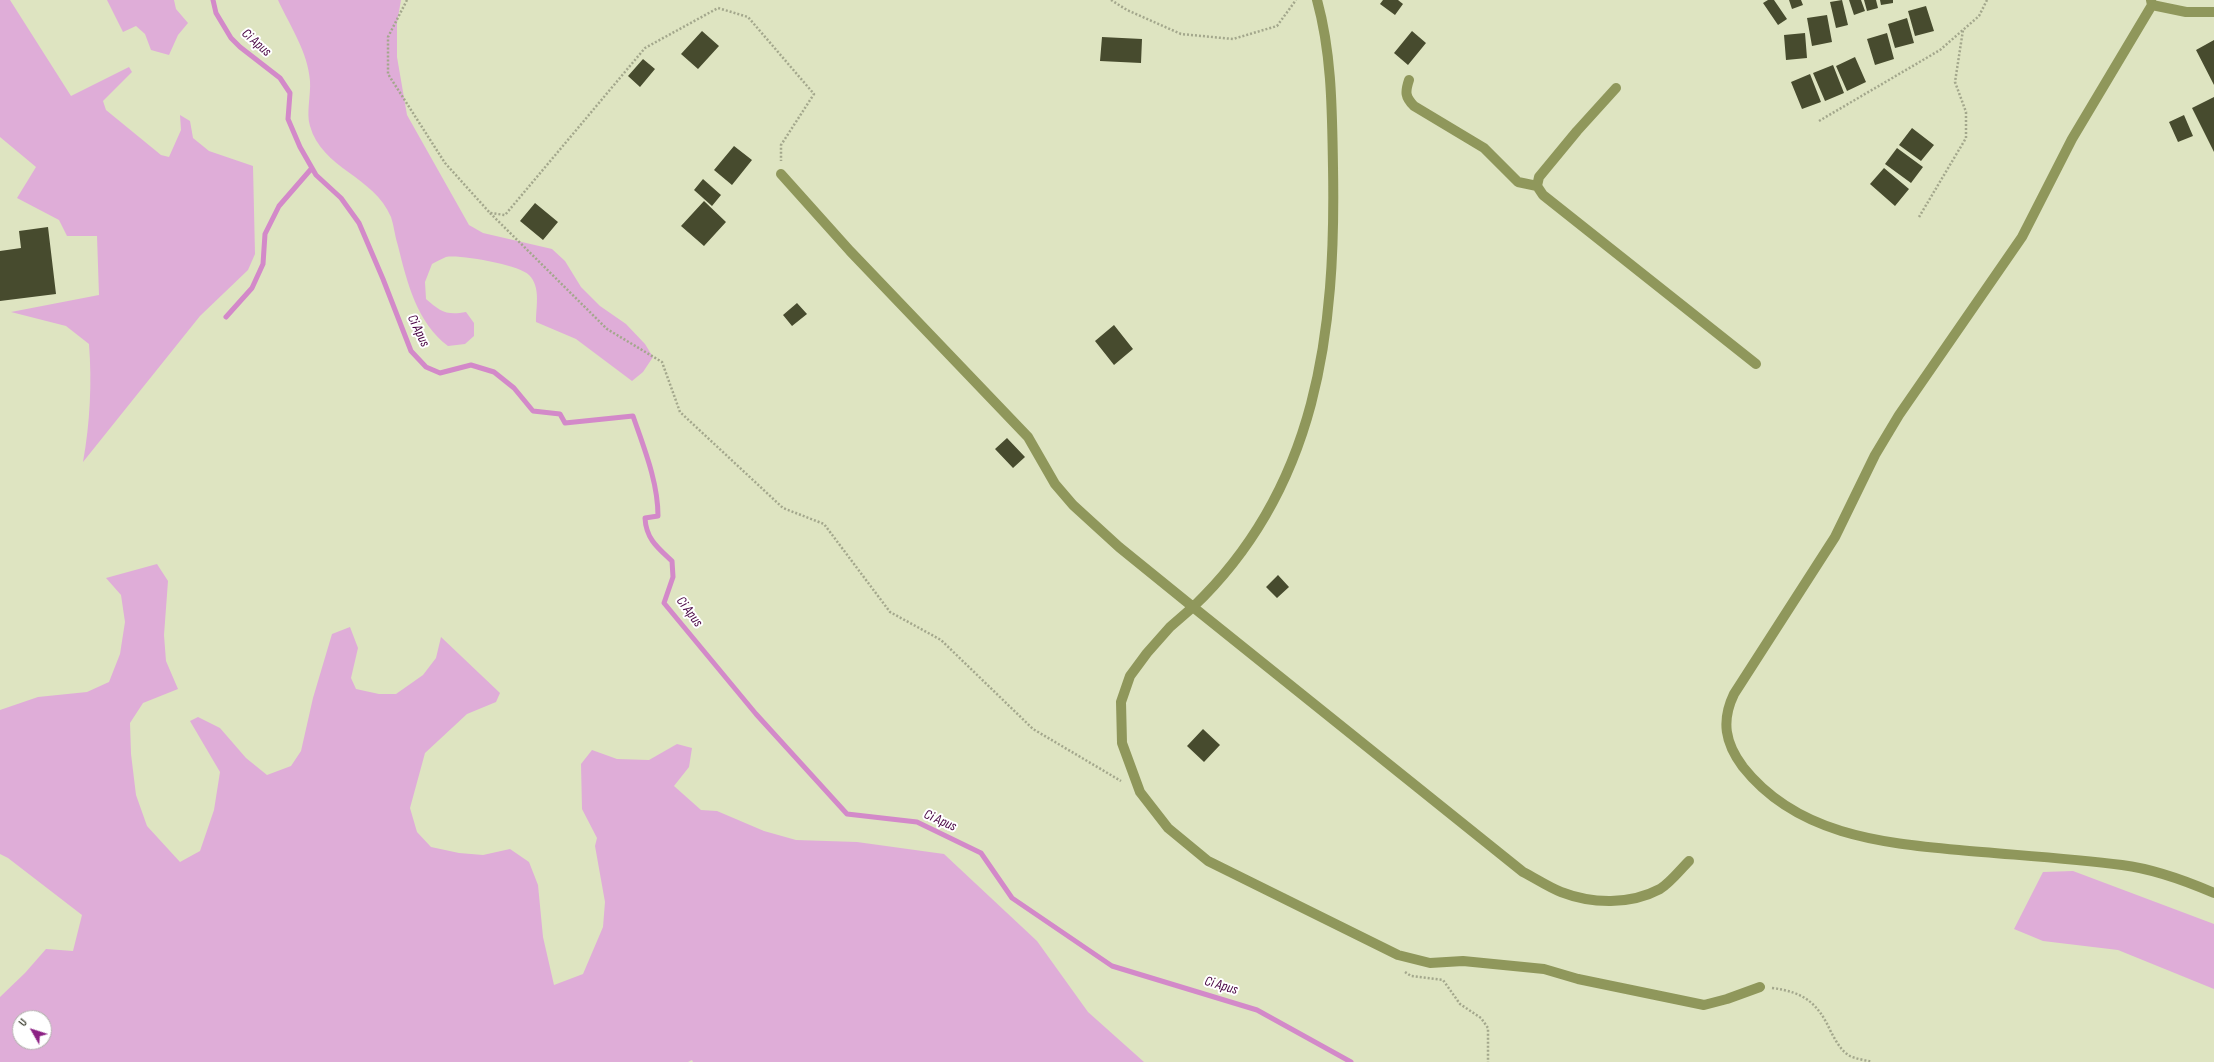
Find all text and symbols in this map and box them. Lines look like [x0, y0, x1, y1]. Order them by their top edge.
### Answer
water label: Ci Apus [238, 26, 274, 60]
water label: Ci Apus [403, 312, 433, 350]
water label: Ci Apus [672, 593, 706, 631]
water label: Ci Apus [921, 806, 959, 836]
water label: Ci Apus [1202, 973, 1240, 999]
north arrow [12, 1010, 52, 1050]
text: U [16, 1016, 30, 1029]

